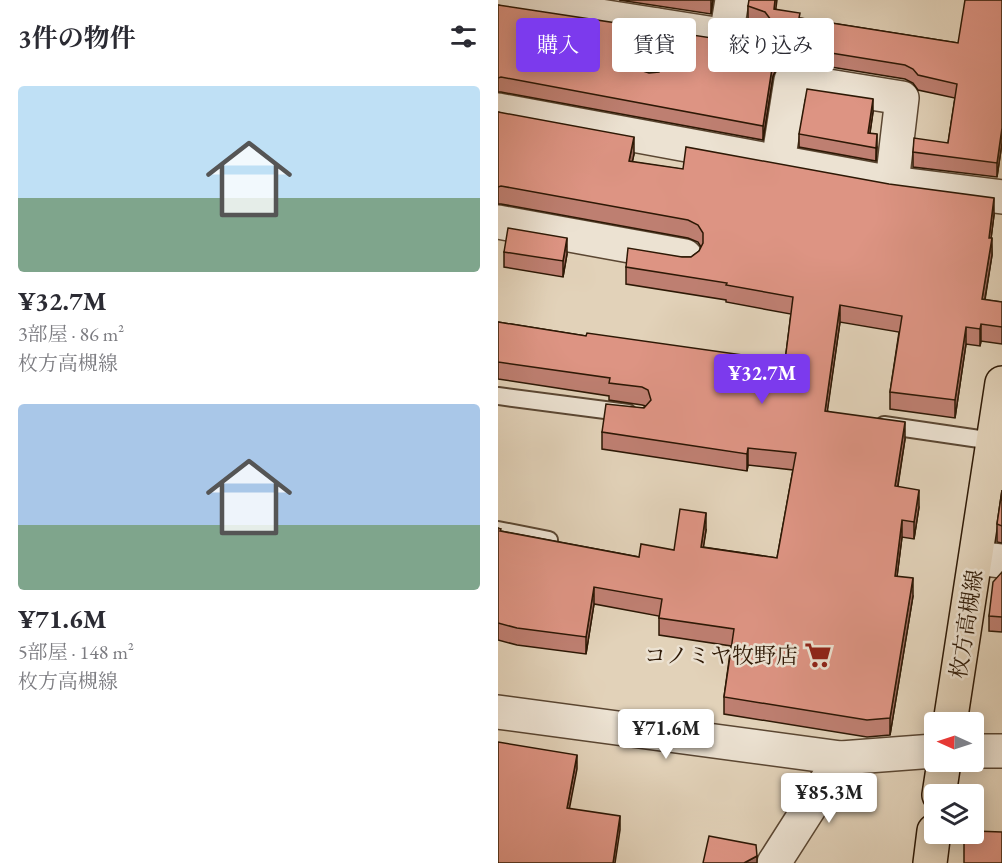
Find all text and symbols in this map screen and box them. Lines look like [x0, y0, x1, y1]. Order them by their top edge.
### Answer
chip: 購入 [516, 18, 600, 72]
chip: 賃貸 [612, 18, 696, 72]
chip: 絞り込み [708, 18, 834, 72]
icon: filters [447, 20, 480, 53]
text: 3件の物件 [18, 21, 136, 55]
icon: home [195, 125, 303, 233]
text: ¥32.7M [18, 284, 107, 318]
text: 3部屋 · 86 m² [18, 321, 124, 347]
text: 枚方高槻線 [18, 350, 118, 376]
pin: ¥32.7M [713, 354, 811, 405]
text: ¥32.7M [728, 360, 796, 386]
icon: home [195, 443, 303, 551]
street label: 枚方高槻線 [944, 567, 989, 681]
text: ¥71.6M [18, 602, 107, 636]
text: 5部屋 · 148 m² [18, 639, 134, 665]
supermarket icon: コノミヤ牧野店 [803, 640, 833, 670]
place label: コノミヤ牧野店 [644, 641, 798, 670]
text: 枚方高槻線 [18, 668, 118, 694]
pin: ¥71.6M [617, 709, 715, 760]
north arrow [924, 712, 984, 772]
map controls [924, 712, 984, 844]
text: ¥71.6M [632, 715, 700, 741]
pin: ¥85.3M [780, 773, 878, 824]
text: ¥85.3M [795, 779, 863, 805]
button: layers [924, 784, 984, 844]

